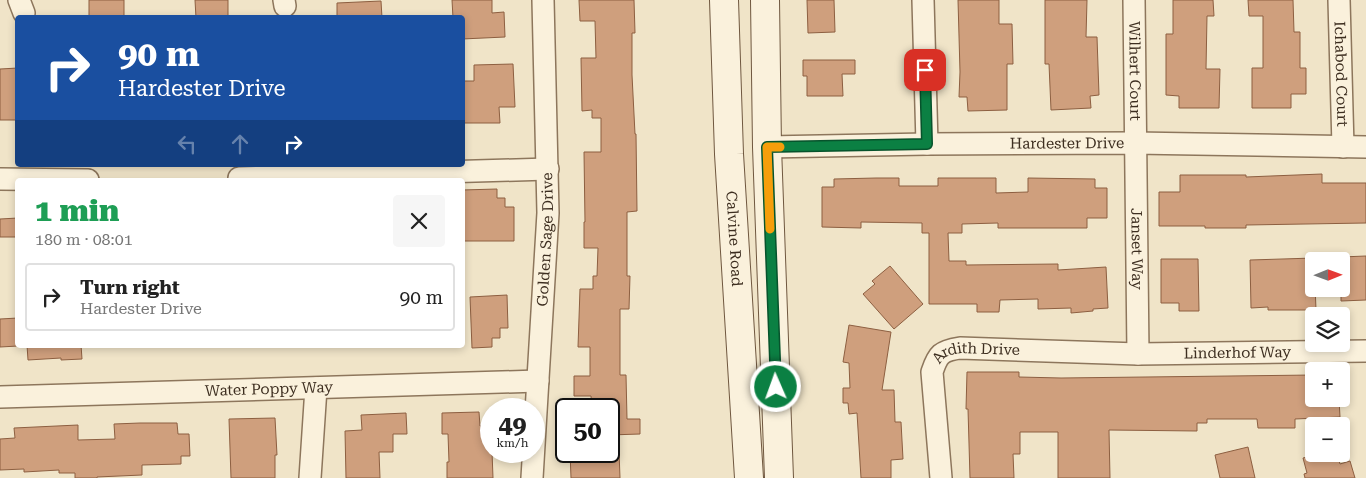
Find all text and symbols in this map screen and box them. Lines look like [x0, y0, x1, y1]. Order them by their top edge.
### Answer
street label: Wilhert Court [1125, 21, 1144, 121]
street label: Ichabod Court [1331, 21, 1351, 127]
text: 90 m [118, 34, 200, 75]
icon: right [35, 35, 100, 100]
pin [904, 49, 946, 91]
icon: arrive [911, 56, 939, 84]
text: Hardester Drive [118, 76, 286, 101]
icon: left [173, 130, 201, 158]
icon: ahead [226, 130, 254, 158]
icon: right [279, 130, 307, 158]
street label: Hardester Drive [1010, 134, 1124, 153]
street label: Golden Sage Drive [533, 172, 557, 307]
street label: Calvine Road [722, 190, 746, 287]
text: 1 min [35, 193, 119, 228]
button: close [393, 195, 445, 247]
street label: Janset Way [1127, 208, 1146, 290]
text: 180 m · 08:01 [35, 230, 133, 249]
north arrow [1305, 252, 1350, 298]
map controls [1305, 252, 1350, 462]
text: Turn right [80, 276, 180, 299]
icon: right [37, 283, 65, 311]
text: 90 m [400, 286, 443, 309]
text: Hardester Drive [80, 299, 202, 318]
button: layers [1305, 307, 1350, 352]
street label: Ardith Drive [928, 339, 1020, 367]
street label: Linderhof Way [1183, 343, 1291, 362]
position arrow [749, 360, 801, 412]
button: + [1305, 362, 1350, 407]
street label: Water Poppy Way [205, 378, 333, 400]
speed limit sign: 50 [555, 398, 620, 463]
text: 49 [498, 410, 527, 439]
button: − [1305, 417, 1350, 462]
text: km/h [496, 436, 529, 450]

